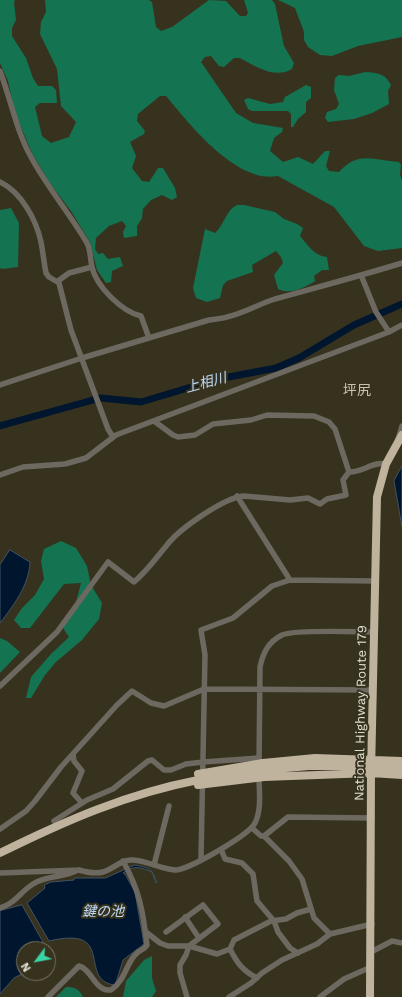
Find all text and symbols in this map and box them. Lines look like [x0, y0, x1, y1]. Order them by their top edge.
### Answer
water label: 上相川 [184, 369, 228, 397]
district label: 坪尻 [343, 383, 371, 399]
street label: National Highway Route 179 [352, 625, 370, 801]
water label: 鍵の池 [82, 904, 124, 920]
north arrow [16, 941, 56, 981]
text: N [19, 960, 34, 974]

